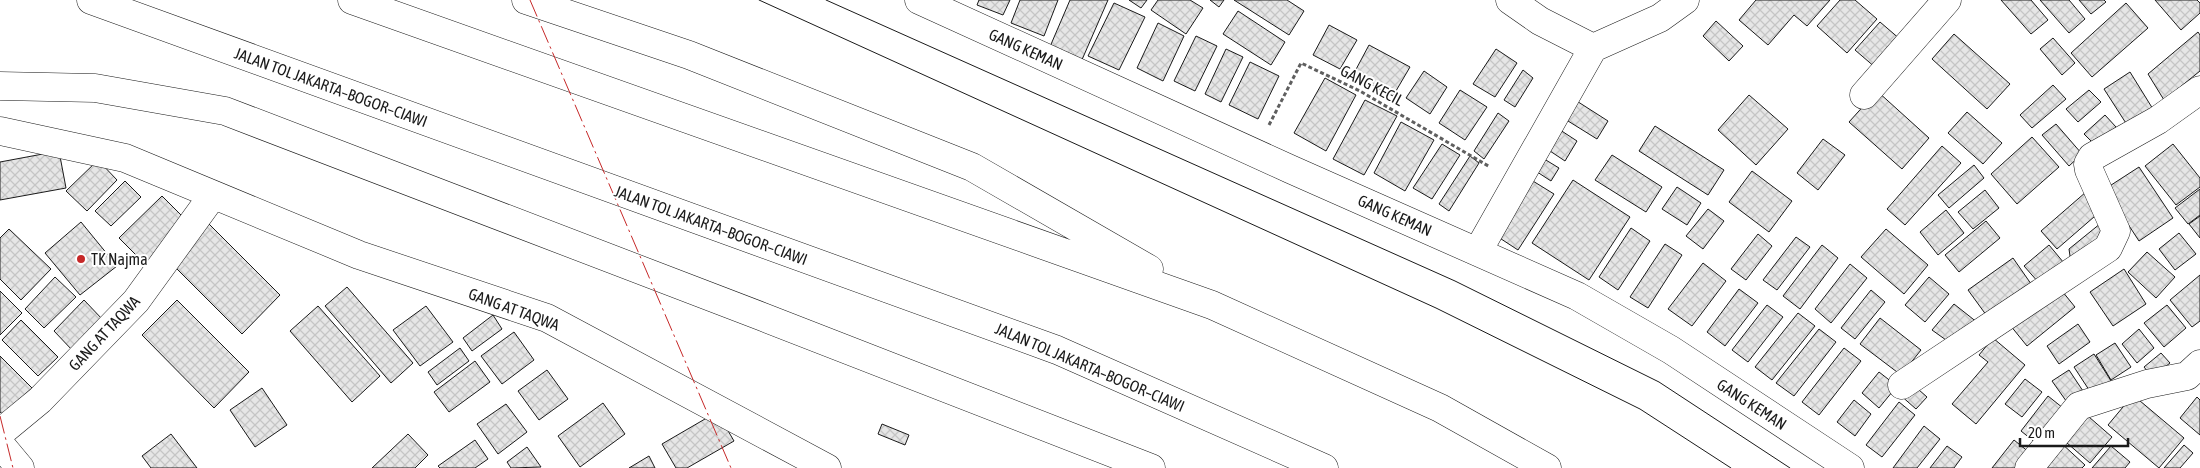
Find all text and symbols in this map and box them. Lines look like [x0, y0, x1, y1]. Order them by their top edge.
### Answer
street label: GANG KEMAN [986, 25, 1066, 73]
street label: JALAN TOL JAKARTA–BOGOR–CIAWI [232, 44, 430, 130]
street label: GANG KECIL [1338, 61, 1407, 109]
street label: JALAN TOL JAKARTA–BOGOR–CIAWI [612, 182, 810, 268]
street label: GANG KEMAN [1355, 191, 1435, 239]
place label: TK Najma [91, 250, 148, 269]
marker: TK Najma [75, 253, 87, 265]
street label: GANG AT TAQWA [466, 284, 562, 334]
street label: GANG AT TAQWA [65, 292, 143, 374]
street label: JALAN TOL JAKARTA–BOGOR–CIAWI [993, 319, 1187, 415]
street label: GANG KEMAN [1714, 375, 1790, 433]
scale bar [2020, 416, 2128, 448]
text: 20 m [2028, 424, 2055, 441]

